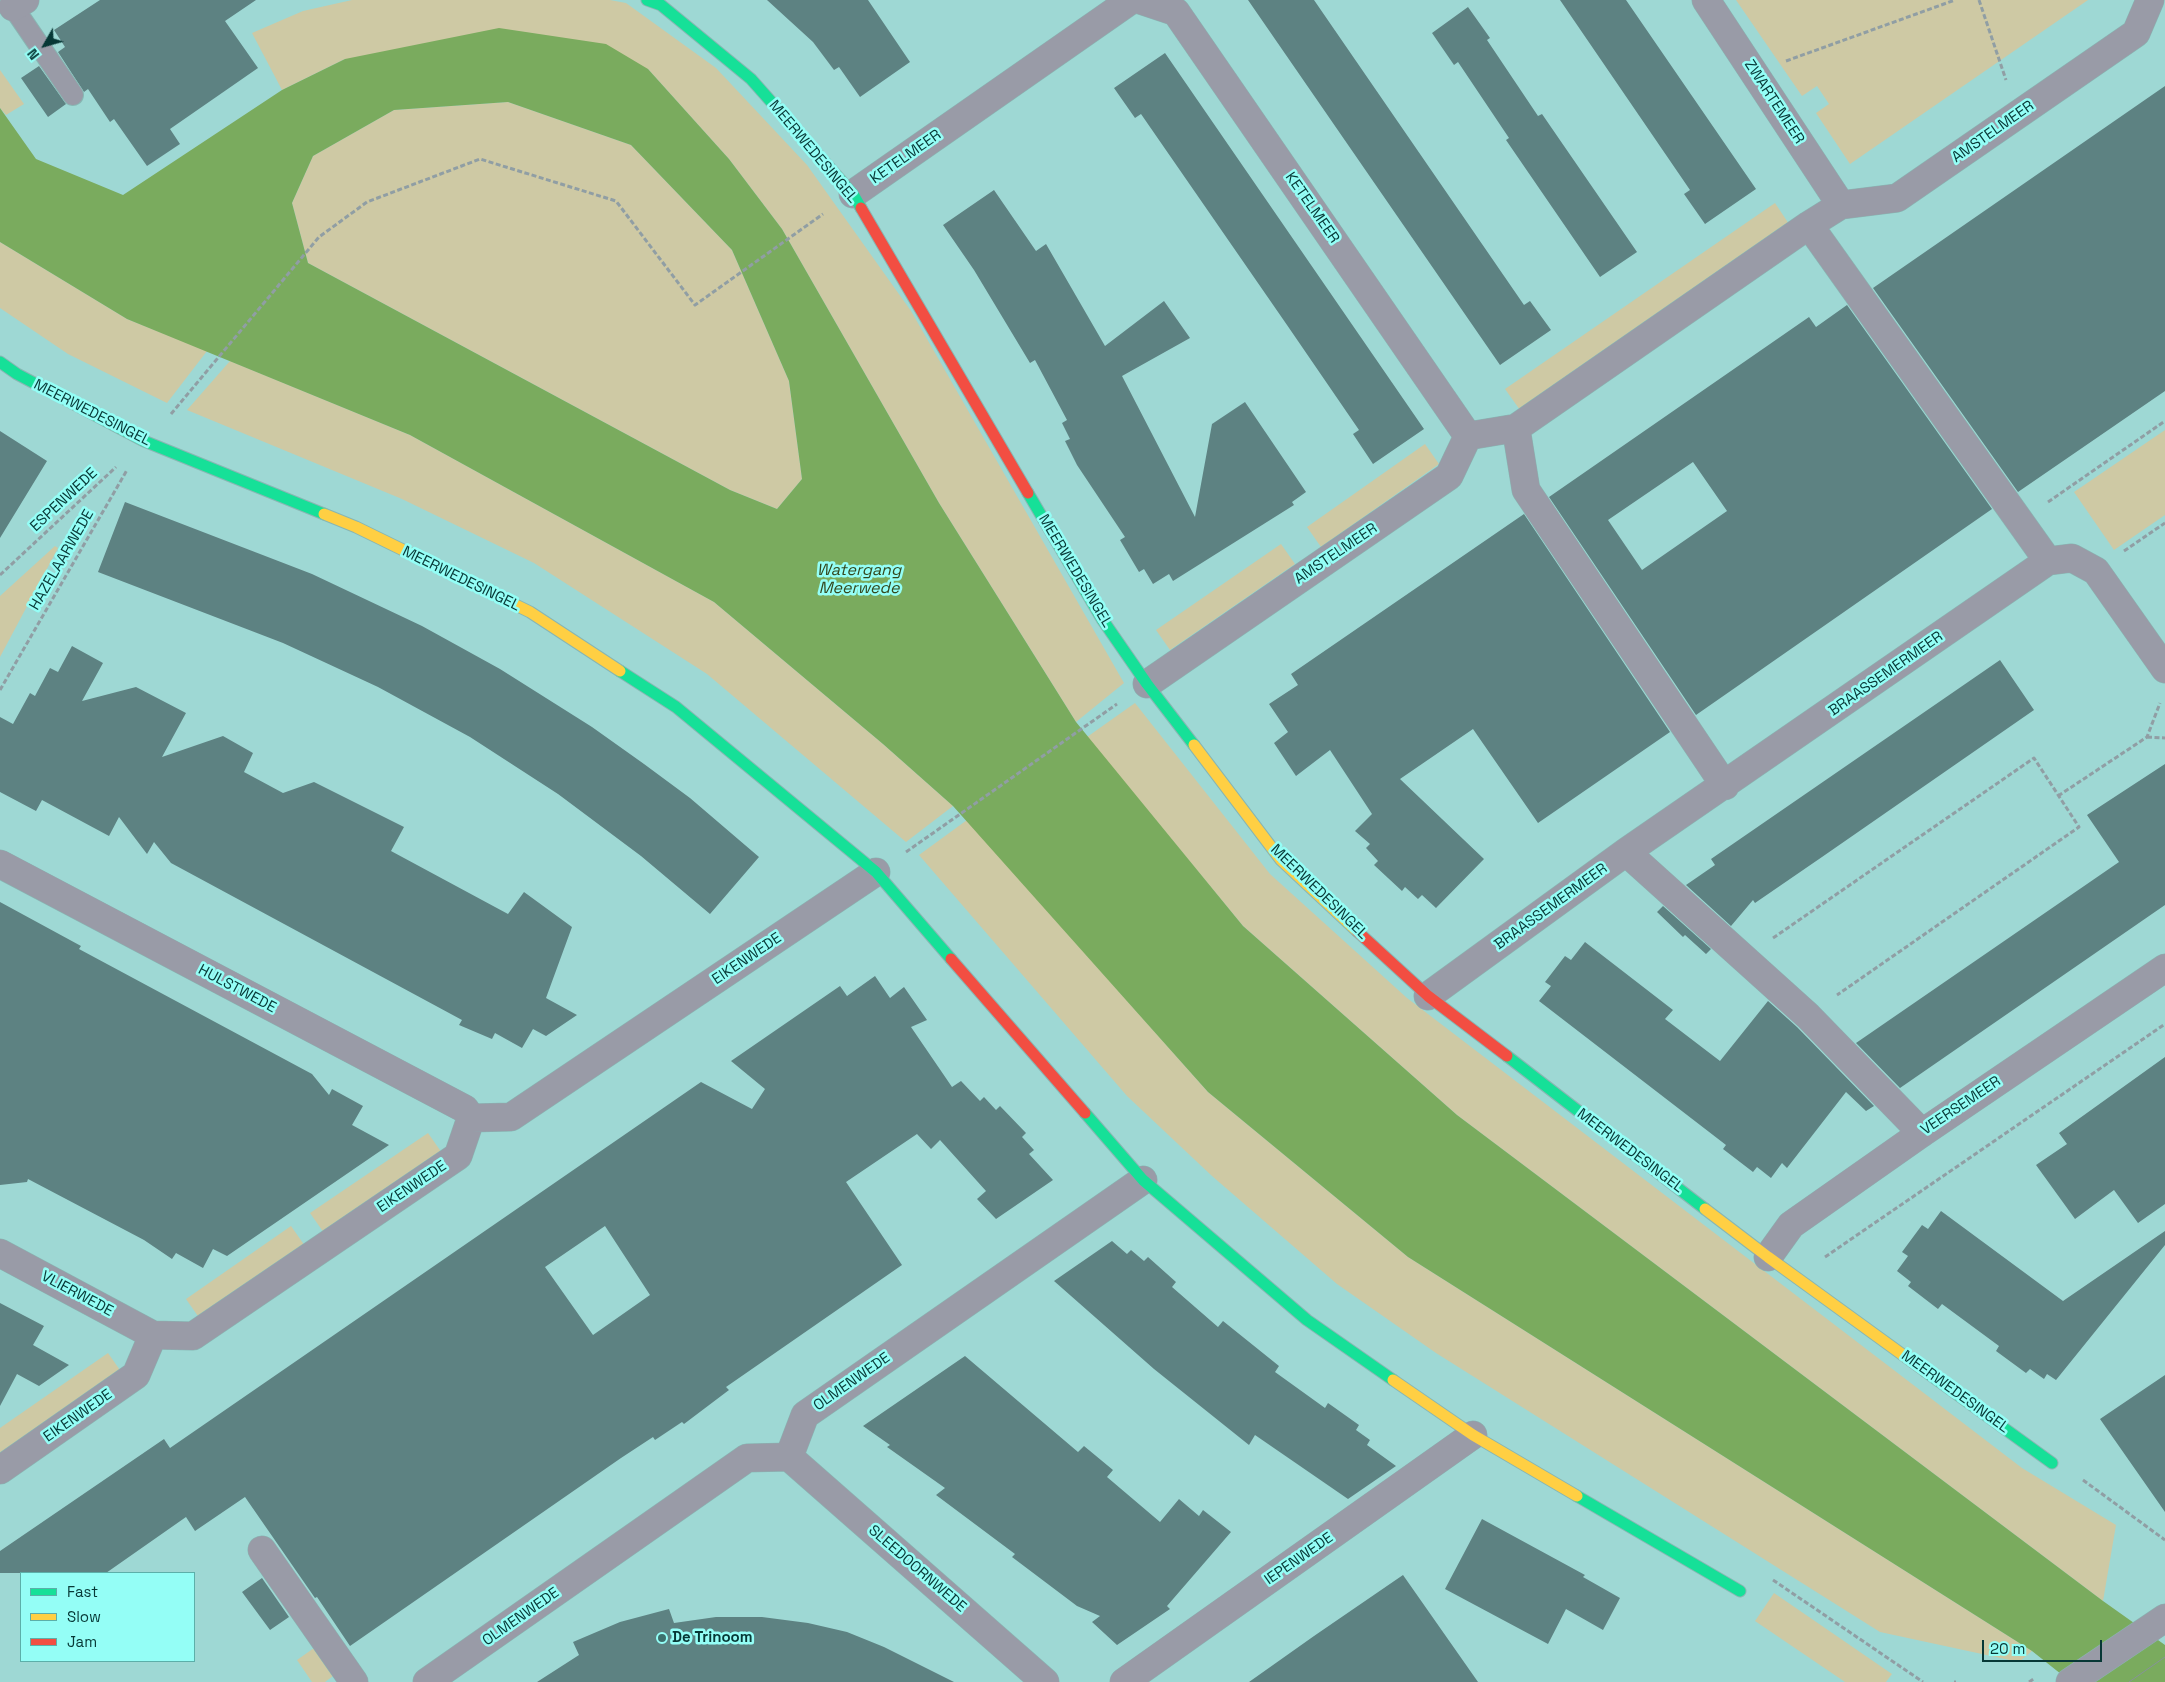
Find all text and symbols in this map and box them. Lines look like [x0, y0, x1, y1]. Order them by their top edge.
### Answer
north arrow [20, 20, 70, 70]
text: N [23, 45, 43, 63]
street label: ZWARTEMEER [1740, 57, 1808, 147]
street label: MEERWEDESINGEL [765, 97, 861, 207]
street label: AMSTELMEER [1949, 97, 2037, 167]
street label: KETELMEER [867, 126, 945, 188]
street label: KETELMEER [1281, 169, 1343, 247]
street label: MEERWEDESINGEL [31, 376, 153, 450]
street label: ESPENWEDE [27, 464, 101, 536]
street label: HAZELAARWEDE [26, 507, 98, 613]
street label: MEERWEDESINGEL [1034, 511, 1116, 631]
street label: AMSTELMEER [1291, 520, 1381, 588]
street label: MEERWEDESINGEL [399, 543, 523, 615]
water label: Watergang Meerwede [817, 561, 901, 599]
street label: BRAASSEMERMEER [1825, 628, 1947, 720]
street label: MEERWEDESINGEL [1266, 841, 1372, 943]
street label: BRAASSEMERMEER [1491, 860, 1611, 954]
street label: EIKENWEDE [709, 929, 785, 989]
street label: HULSTWEDE [195, 961, 279, 1017]
street label: VEERSEMEER [1918, 1073, 2004, 1139]
street label: MEERWEDESINGEL [1573, 1105, 1687, 1197]
street label: EIKENWEDE [374, 1157, 450, 1217]
street label: VLIERWEDE [38, 1268, 116, 1320]
street label: MEERWEDESINGEL [1898, 1347, 2012, 1437]
street label: OLMENWEDE [810, 1349, 894, 1415]
street label: EIKENWEDE [40, 1386, 116, 1446]
street label: SLEEDOORNWEDE [864, 1522, 970, 1616]
street label: IEPENWEDE [1261, 1529, 1337, 1589]
legend [20, 1572, 195, 1662]
text: Fast [67, 1582, 98, 1601]
street label: OLMENWEDE [479, 1584, 563, 1650]
text: Slow [67, 1607, 101, 1626]
place label: De Trinoom [672, 1629, 753, 1647]
scale bar [1985, 1630, 2105, 1662]
text: Jam [67, 1632, 97, 1651]
marker: De Trinoom [656, 1632, 668, 1644]
text: 20 m [1990, 1639, 2025, 1658]

